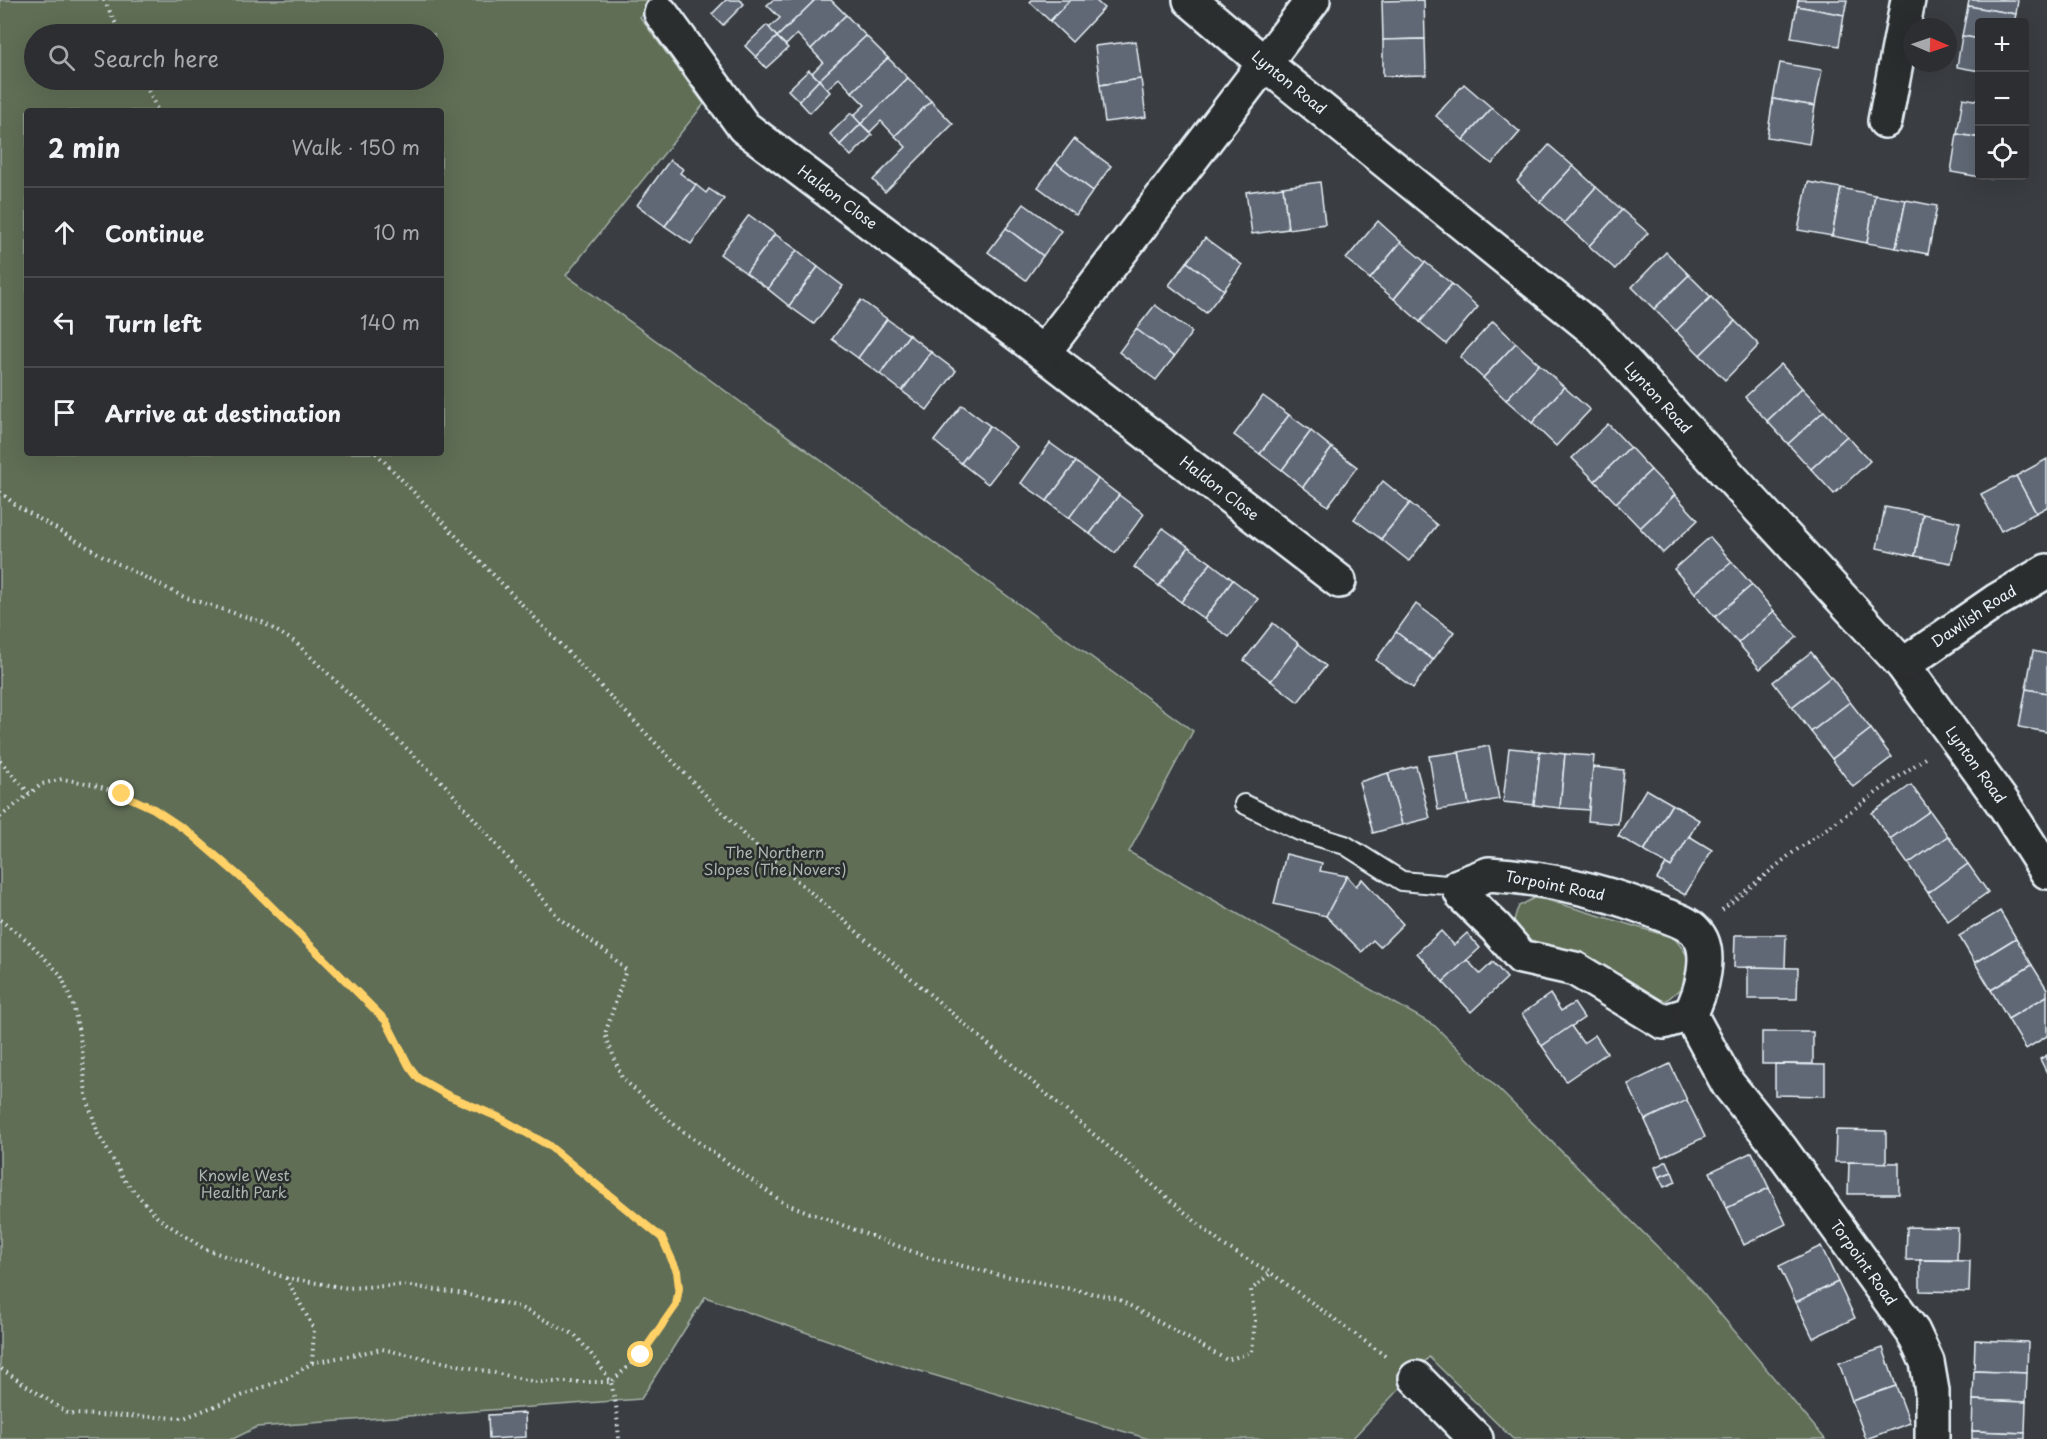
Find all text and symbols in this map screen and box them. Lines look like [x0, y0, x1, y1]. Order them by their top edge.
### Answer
north arrow [1903, 18, 1957, 72]
map controls [1975, 18, 2029, 180]
button: + [1975, 18, 2029, 72]
search box [24, 24, 444, 90]
icon: search [45, 41, 78, 74]
text: Search here [93, 41, 219, 74]
street label: Lynton Road [1247, 44, 1332, 119]
button: − [1975, 72, 2029, 126]
button: locate [1975, 126, 2029, 180]
text: 2 min [48, 128, 121, 167]
text: Walk · 150 m [291, 132, 420, 162]
street label: Haldon Close [794, 159, 883, 234]
icon: ahead [48, 216, 81, 249]
text: Continue [105, 216, 204, 249]
text: 10 m [373, 217, 420, 247]
icon: left [48, 306, 81, 339]
text: Turn left [105, 306, 202, 339]
text: 140 m [360, 307, 420, 337]
street label: Lynton Road [1620, 356, 1698, 438]
icon: arrive [48, 396, 81, 429]
text: Arrive at destination [105, 396, 341, 429]
street label: Haldon Close [1175, 449, 1264, 525]
street label: Dawlish Road [1926, 578, 2020, 652]
street label: Lynton Road [1941, 721, 2012, 808]
route end [108, 780, 134, 806]
park label: The Northern Slopes (The Novers) [703, 840, 847, 880]
street label: Torpoint Road [1503, 864, 1607, 905]
park label: Knowle West Health Park [198, 1163, 290, 1203]
street label: Torpoint Road [1825, 1214, 1903, 1310]
route start [627, 1341, 653, 1367]

